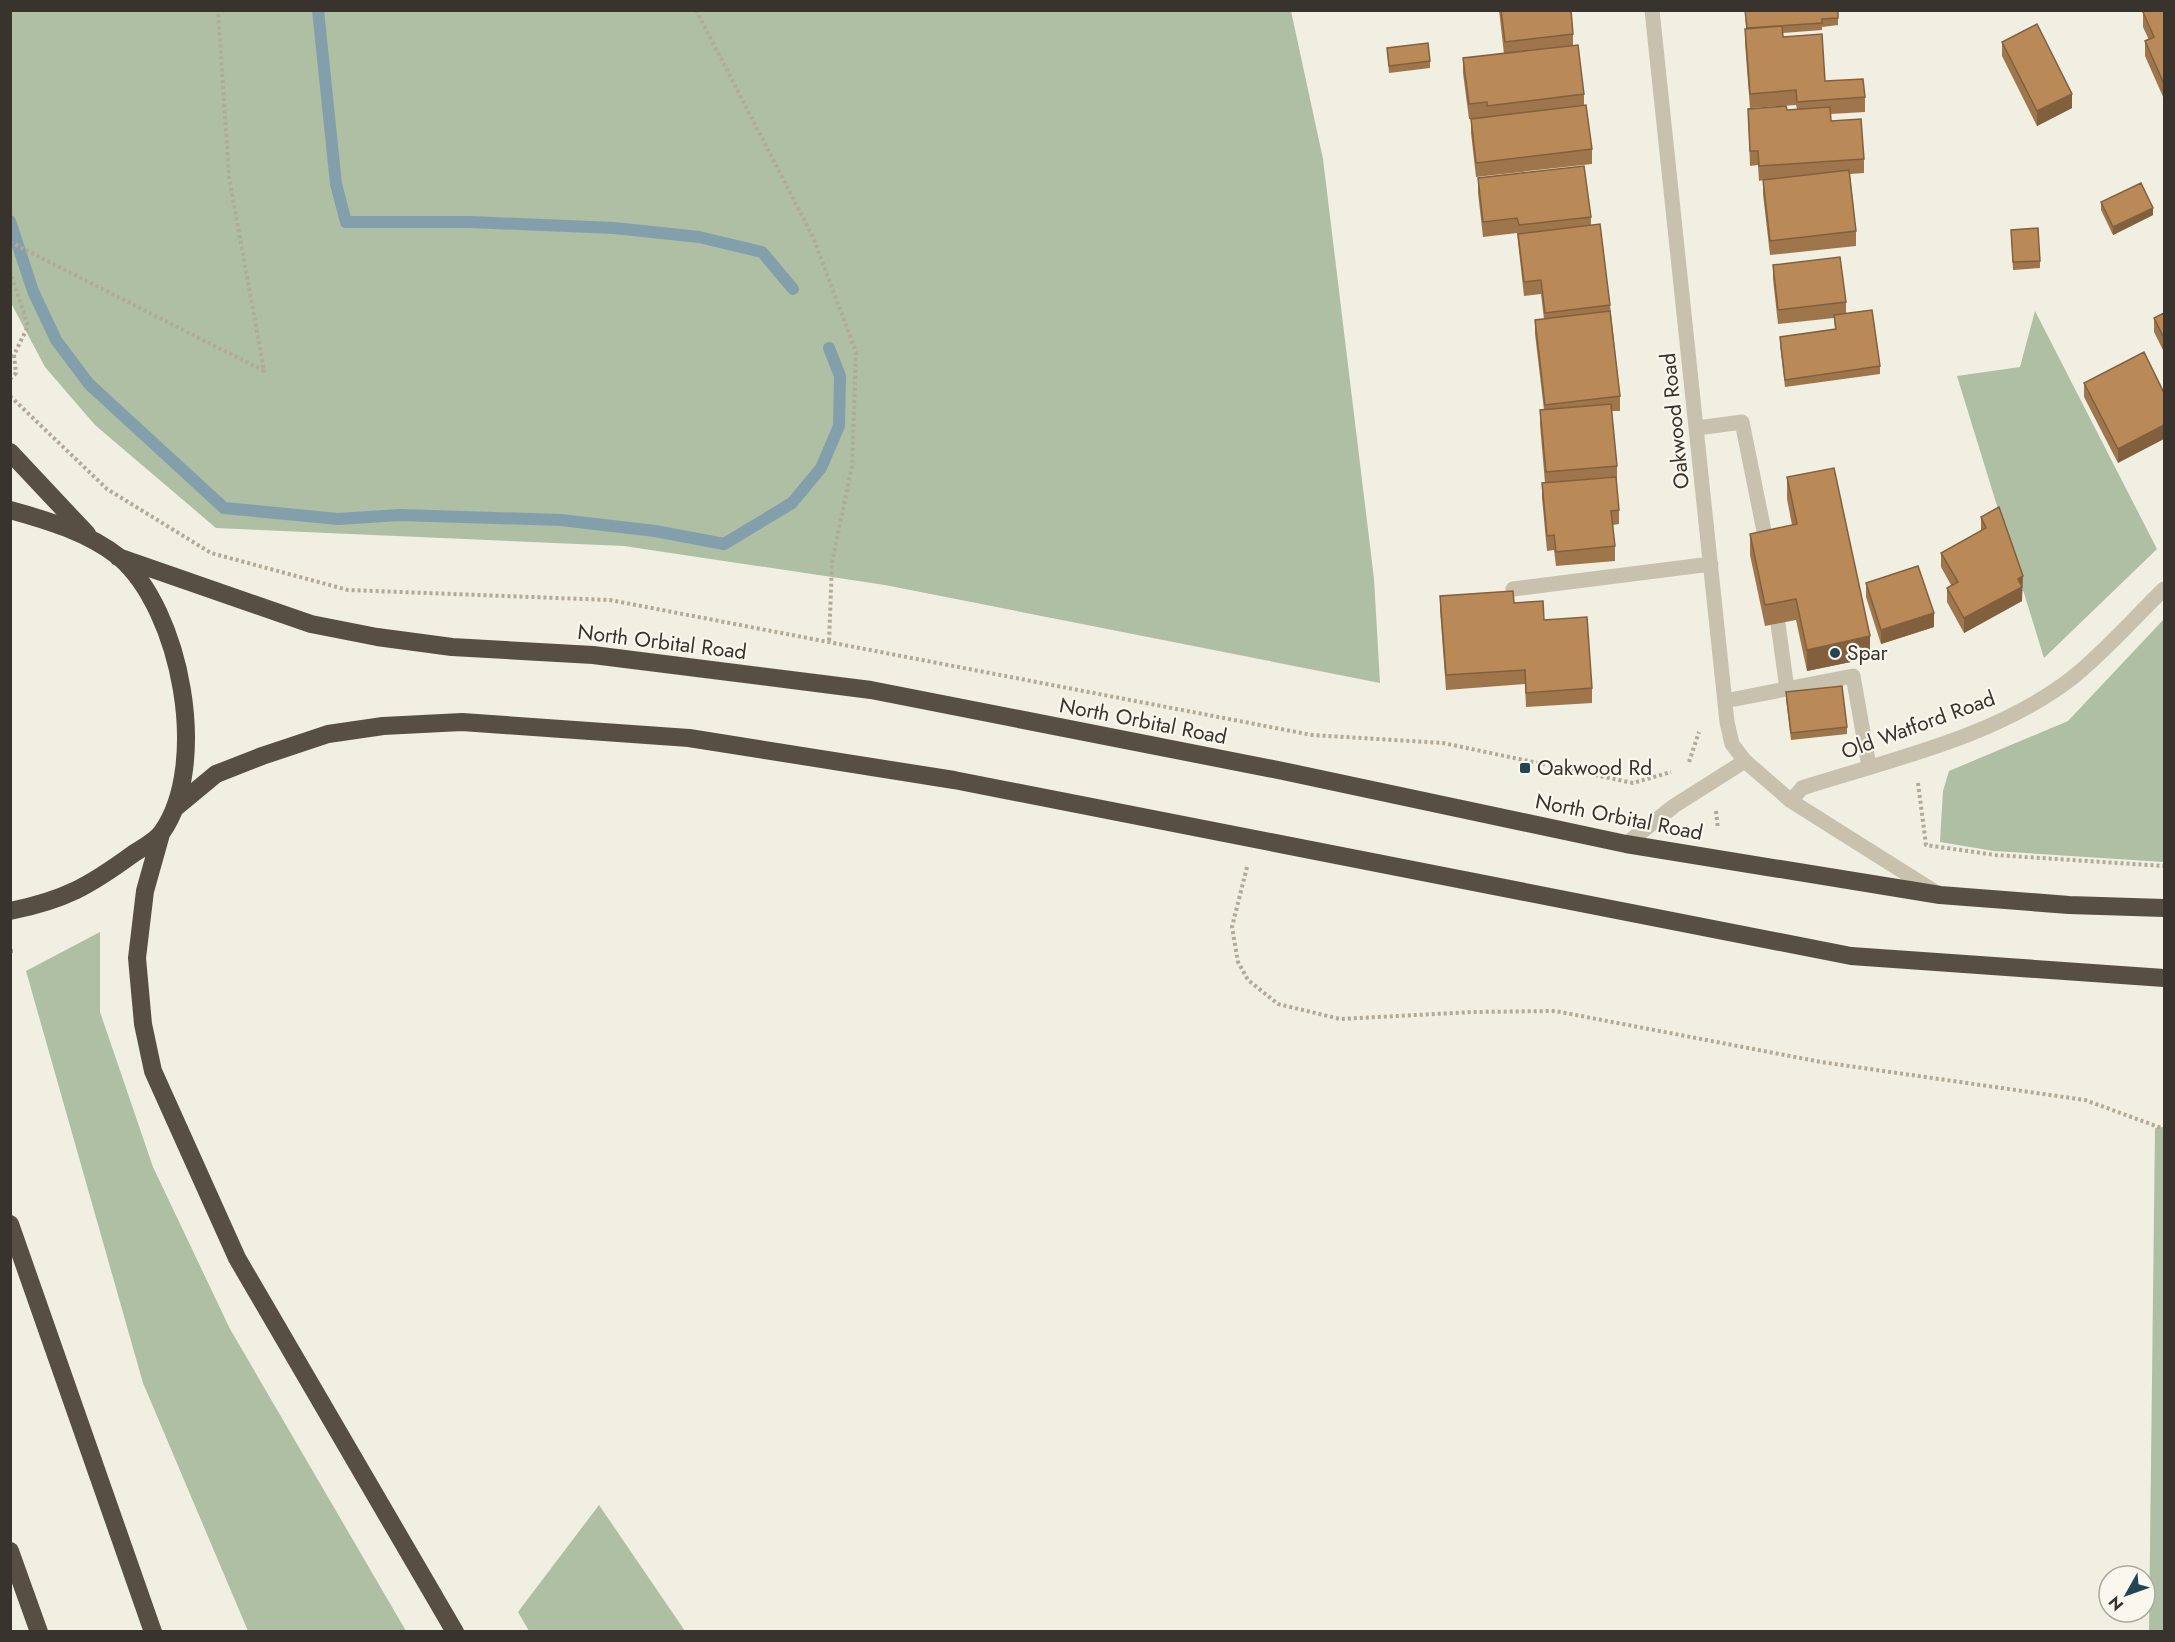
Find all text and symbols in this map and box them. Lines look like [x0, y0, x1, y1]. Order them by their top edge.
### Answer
street label: Oakwood Road [1653, 351, 1697, 491]
street label: North Orbital Road [576, 617, 748, 667]
place label: Spar [1847, 638, 1889, 668]
marker: Spar [1828, 646, 1842, 660]
street label: Old Watford Road [1837, 683, 1999, 767]
street label: North Orbital Road [1057, 690, 1229, 752]
place label: Oakwood Rd [1537, 753, 1652, 783]
marker: Oakwood Rd [1518, 761, 1532, 775]
street label: North Orbital Road [1533, 786, 1705, 848]
north arrow [2097, 1564, 2157, 1624]
text: N [2103, 1591, 2129, 1616]

